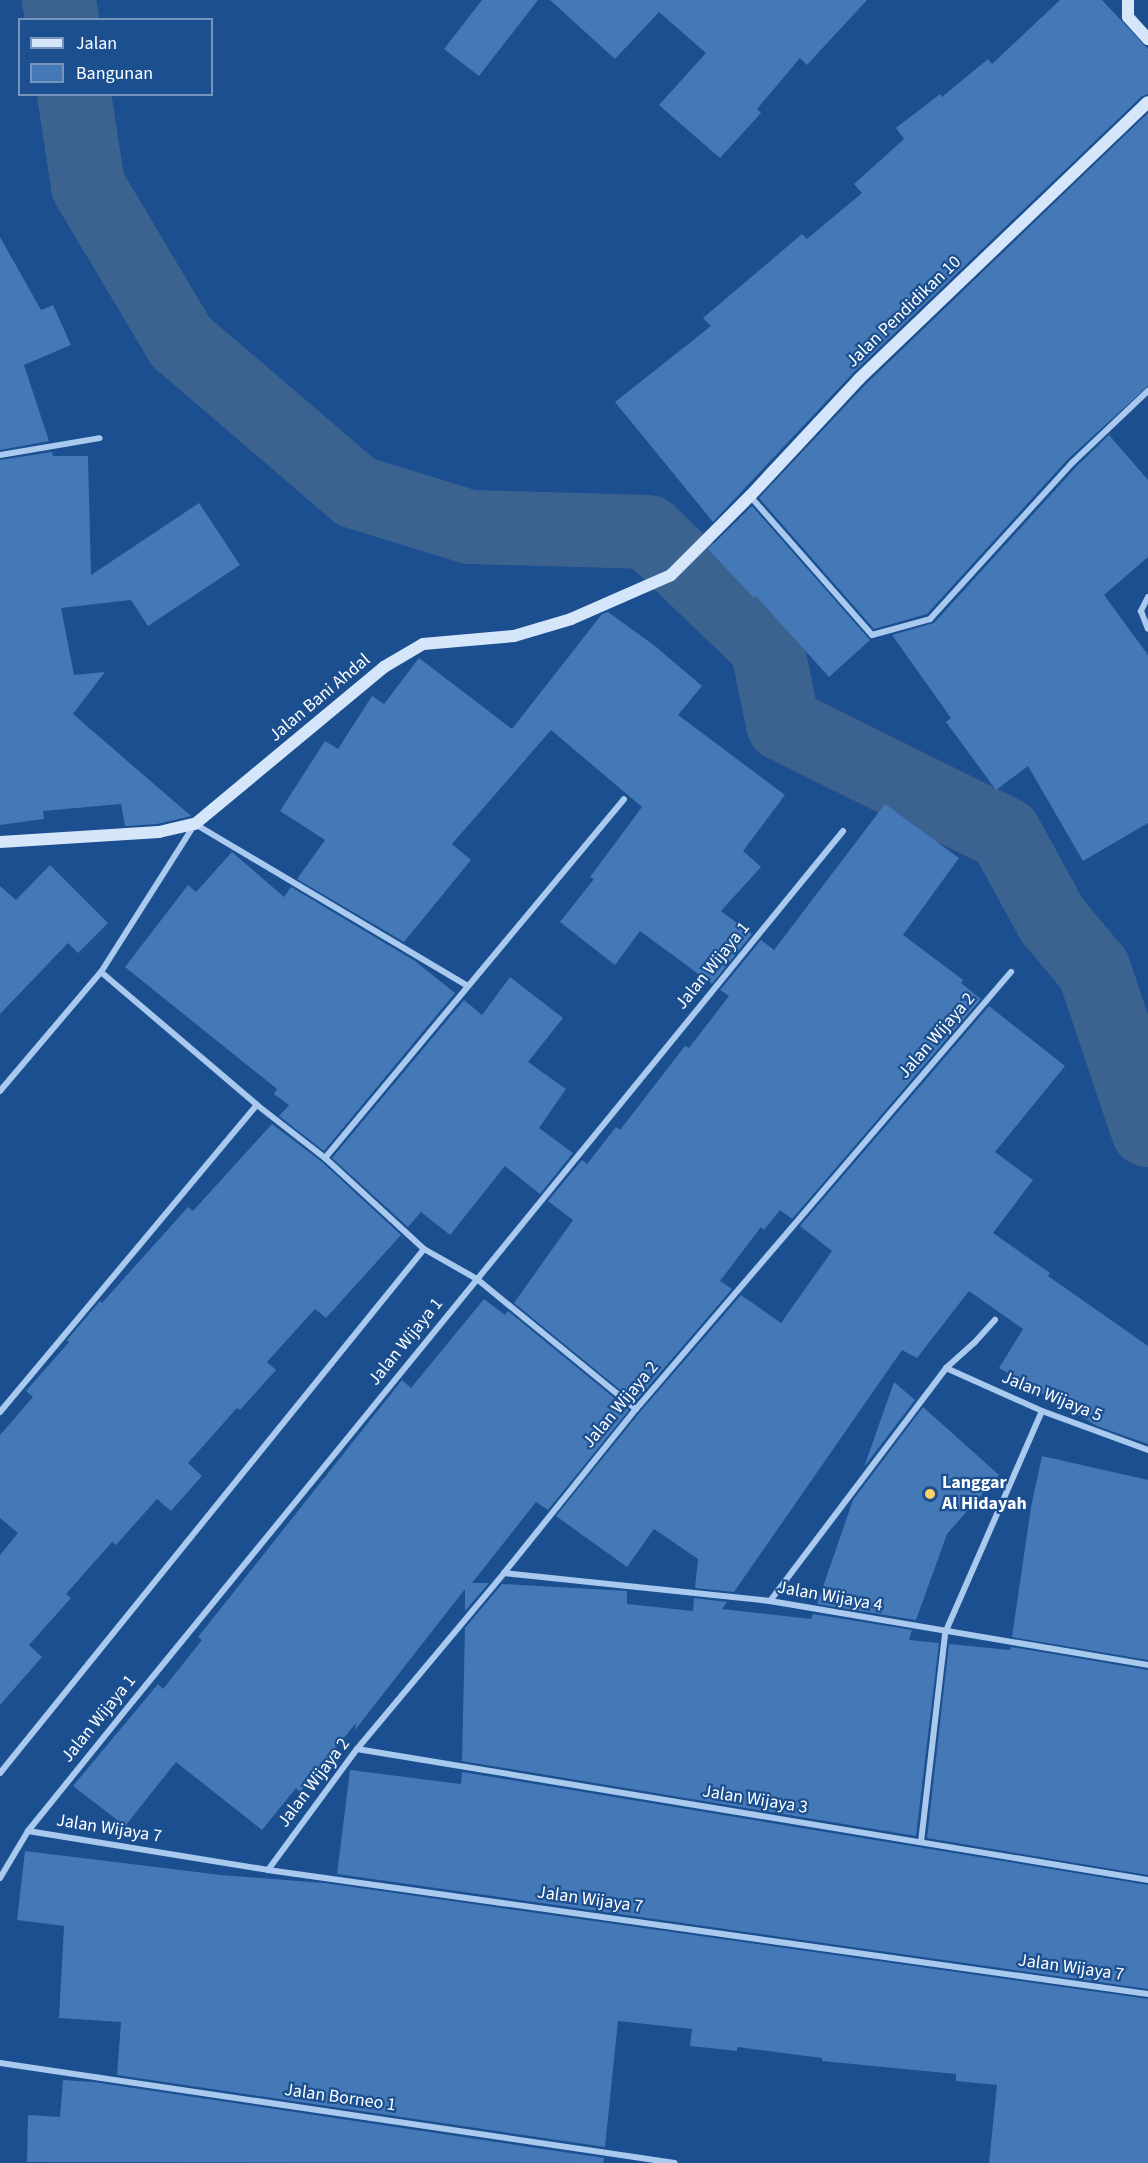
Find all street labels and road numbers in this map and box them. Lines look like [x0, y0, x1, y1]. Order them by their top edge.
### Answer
street label: Jalan Pendidikan 10 [842, 252, 966, 372]
street label: Jalan Bani Ahdal [265, 649, 375, 747]
street label: Jalan Wijaya 1 [671, 918, 755, 1014]
street label: Jalan Wijaya 2 [894, 989, 980, 1083]
street label: Jalan Wijaya 1 [364, 1294, 448, 1390]
street label: Jalan Wijaya 2 [578, 1357, 664, 1453]
street label: Jalan Wijaya 5 [999, 1367, 1105, 1427]
street label: Jalan Wijaya 4 [776, 1577, 884, 1617]
street label: Jalan Wijaya 1 [57, 1671, 141, 1767]
street label: Jalan Wijaya 2 [273, 1734, 355, 1832]
street label: Jalan Wijaya 3 [701, 1781, 809, 1819]
street label: Jalan Wijaya 7 [55, 1810, 163, 1848]
street label: Jalan Wijaya 7 [536, 1882, 644, 1918]
street label: Jalan Wijaya 7 [1017, 1950, 1125, 1986]
street label: Jalan Borneo 1 [283, 2079, 397, 2117]

